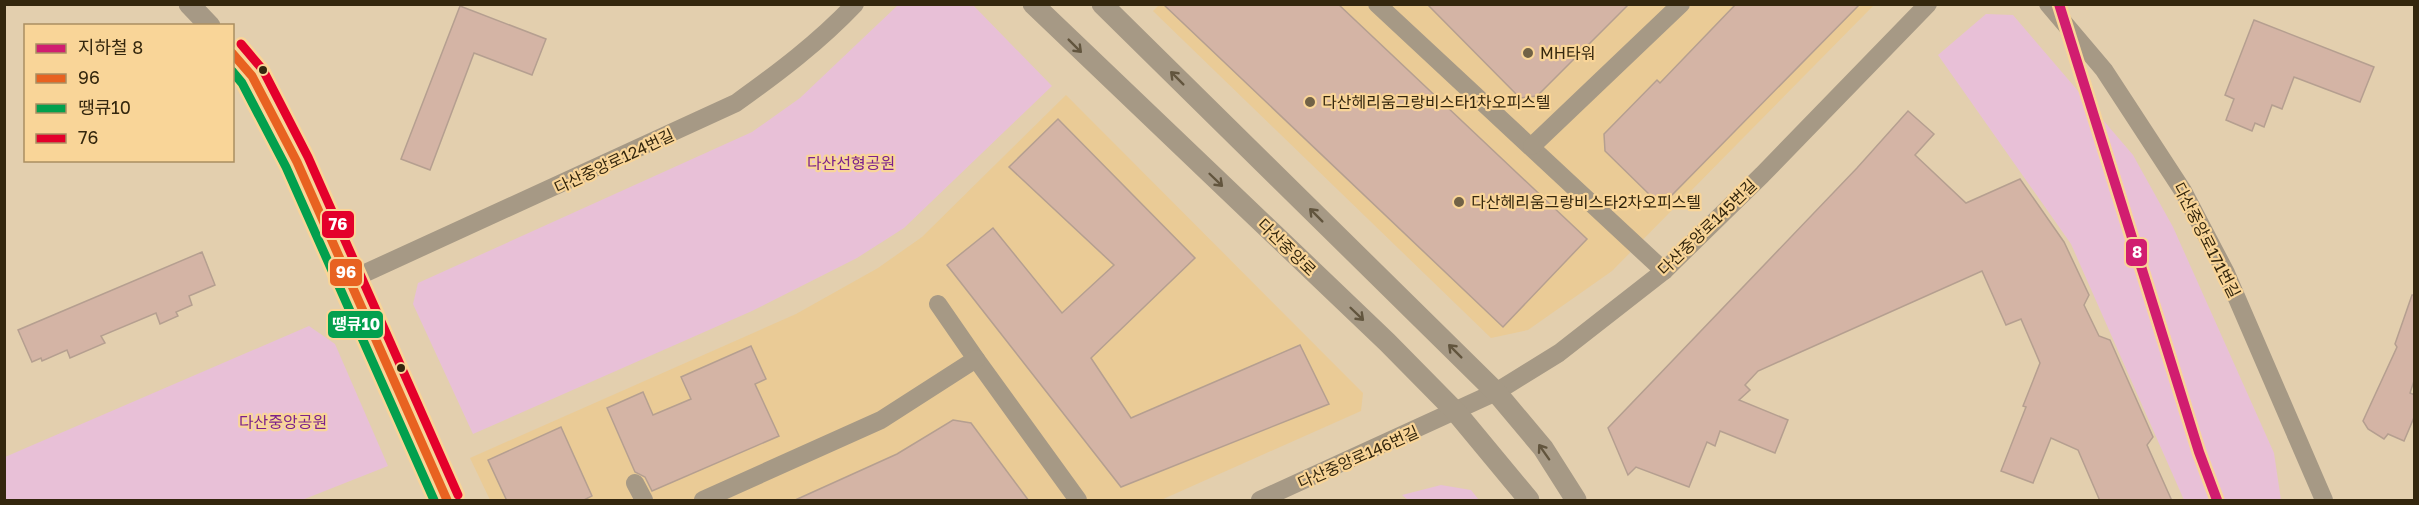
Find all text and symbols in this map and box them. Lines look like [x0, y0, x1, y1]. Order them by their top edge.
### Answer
legend [24, 24, 234, 162]
text: 지하철 8 [78, 36, 143, 58]
one-way arrow [1067, 38, 1082, 53]
place label: MH타워 [1540, 43, 1595, 63]
marker: MH타워 [1521, 46, 1535, 60]
unlabelled marker [257, 64, 269, 76]
text: 96 [78, 66, 100, 88]
one-way arrow [1169, 70, 1184, 85]
place label: 다산헤리움그랑비스타1차오피스텔 [1322, 92, 1551, 112]
marker: 다산헤리움그랑비스타1차오피스텔 [1303, 95, 1317, 109]
text: 땡큐10 [78, 96, 131, 118]
street label: 다산중앙로124번길 [551, 124, 677, 198]
text: 76 [78, 126, 98, 148]
park label: 다산선형공원 [807, 153, 895, 173]
one-way arrow [1208, 173, 1223, 187]
street label: 다산중앙로145번길 [1653, 175, 1761, 279]
street label: 다산중앙로171번길 [2169, 179, 2245, 301]
place label: 다산헤리움그랑비스타2차오피스텔 [1471, 192, 1701, 212]
marker: 다산헤리움그랑비스타2차오피스텔 [1452, 195, 1466, 209]
one-way arrow [1308, 207, 1323, 222]
line badge: 76 [321, 210, 355, 239]
text: 76 [329, 214, 347, 234]
street label: 다산중앙로 [1254, 214, 1321, 280]
line badge: 8 [2125, 238, 2148, 267]
text: 8 [2132, 242, 2142, 262]
line badge: 96 [329, 258, 363, 287]
text: 96 [336, 262, 356, 282]
one-way arrow [1350, 307, 1365, 322]
line badge: 땡큐10 [327, 310, 384, 339]
text: 땡큐10 [332, 314, 380, 334]
one-way arrow [1447, 344, 1462, 359]
unlabelled marker [395, 362, 407, 374]
park label: 다산중앙공원 [239, 412, 327, 432]
street label: 다산중앙로146번길 [1294, 421, 1422, 493]
one-way arrow [1538, 444, 1550, 460]

